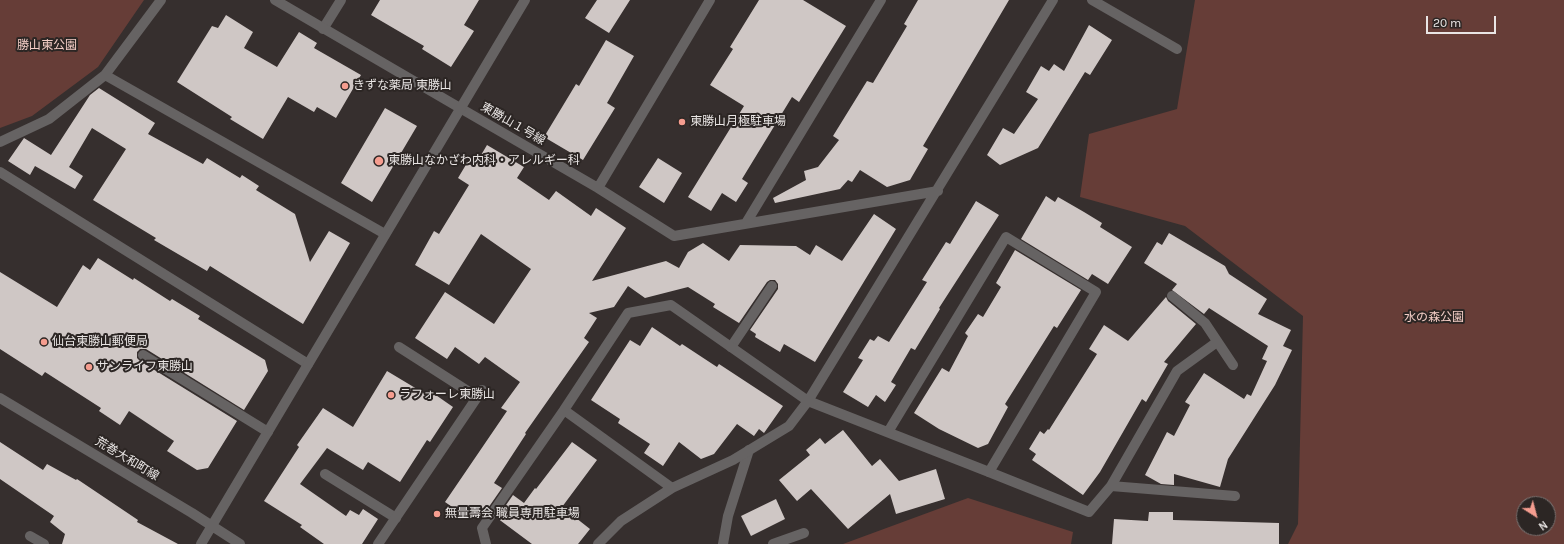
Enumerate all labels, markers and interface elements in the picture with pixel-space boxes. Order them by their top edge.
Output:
scale bar [1428,8,1498,34]
text: 20 m [1433,16,1461,30]
park label: 勝山東公園 [17,39,77,53]
place label: きずな薬局 東勝山 [353,79,452,93]
marker: きずな薬局 東勝山 [340,81,350,91]
street label: 東勝山１号線 [478,100,548,148]
place label: 東勝山月極駐車場 [690,115,786,129]
marker: 東勝山月極駐車場 [677,117,687,127]
place label: 東勝山なかざわ内科・アレルギー科 [388,154,580,168]
marker: 東勝山なかざわ内科・アレルギー科 [373,155,385,167]
park label: 水の森公園 [1404,311,1464,325]
place label: 仙台東勝山郵便局 [52,335,148,349]
marker: 仙台東勝山郵便局 [39,337,49,347]
place label: サンライフ東勝山 [97,360,193,374]
marker: サンライフ東勝山 [84,362,94,372]
place label: ラフォーレ東勝山 [399,388,495,402]
marker: ラフォーレ東勝山 [386,390,396,400]
street label: 荒巻大和町線 [92,434,162,484]
north arrow [1516,496,1556,536]
place label: 無量壽会 職員専用駐車場 [445,507,580,521]
marker: 無量壽会 職員専用駐車場 [432,509,442,519]
text: N [1536,518,1550,533]

